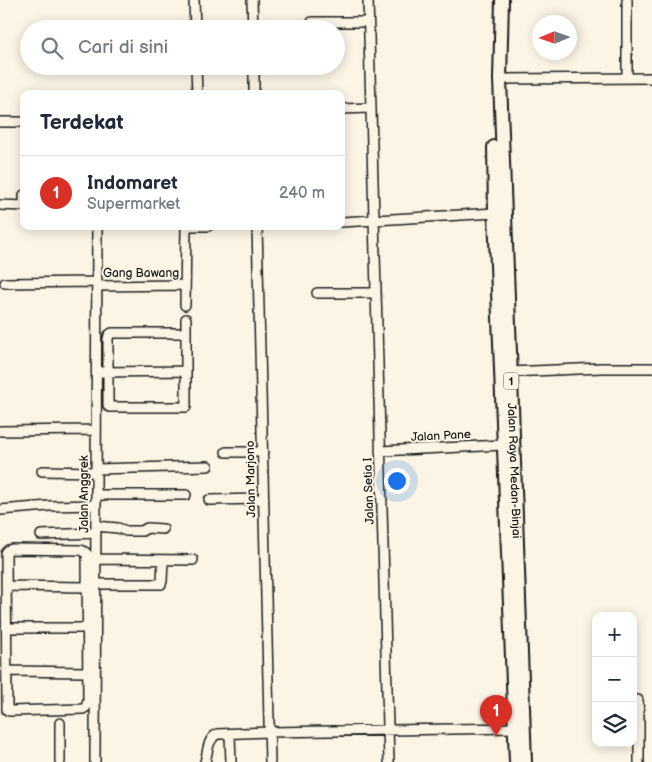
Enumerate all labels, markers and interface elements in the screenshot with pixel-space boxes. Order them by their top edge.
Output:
north arrow [532,15,577,60]
search box [20,20,345,75]
icon: search [38,34,66,62]
text: Cari di sini [78,36,168,59]
text: Terdekat [40,110,124,135]
text: Indomaret [87,172,178,195]
text: 1 [53,184,59,203]
text: 240 m [279,184,325,203]
text: Supermarket [87,195,180,214]
street label: Gang Bawang [103,266,179,281]
road number: 1 [504,372,518,390]
street label: Jalan Raya Medan-Binjai [504,403,524,539]
street label: Jalan Pane [411,427,471,445]
street label: Jalan Marjono [243,440,259,518]
street label: Jalan Anggrek [77,455,92,533]
street label: Jalan Setia I [360,457,378,525]
your location [384,468,410,494]
map controls [592,612,637,747]
button: + [592,612,637,657]
button: − [592,657,637,702]
pin: 1 [480,695,512,736]
button: layers [592,702,637,747]

